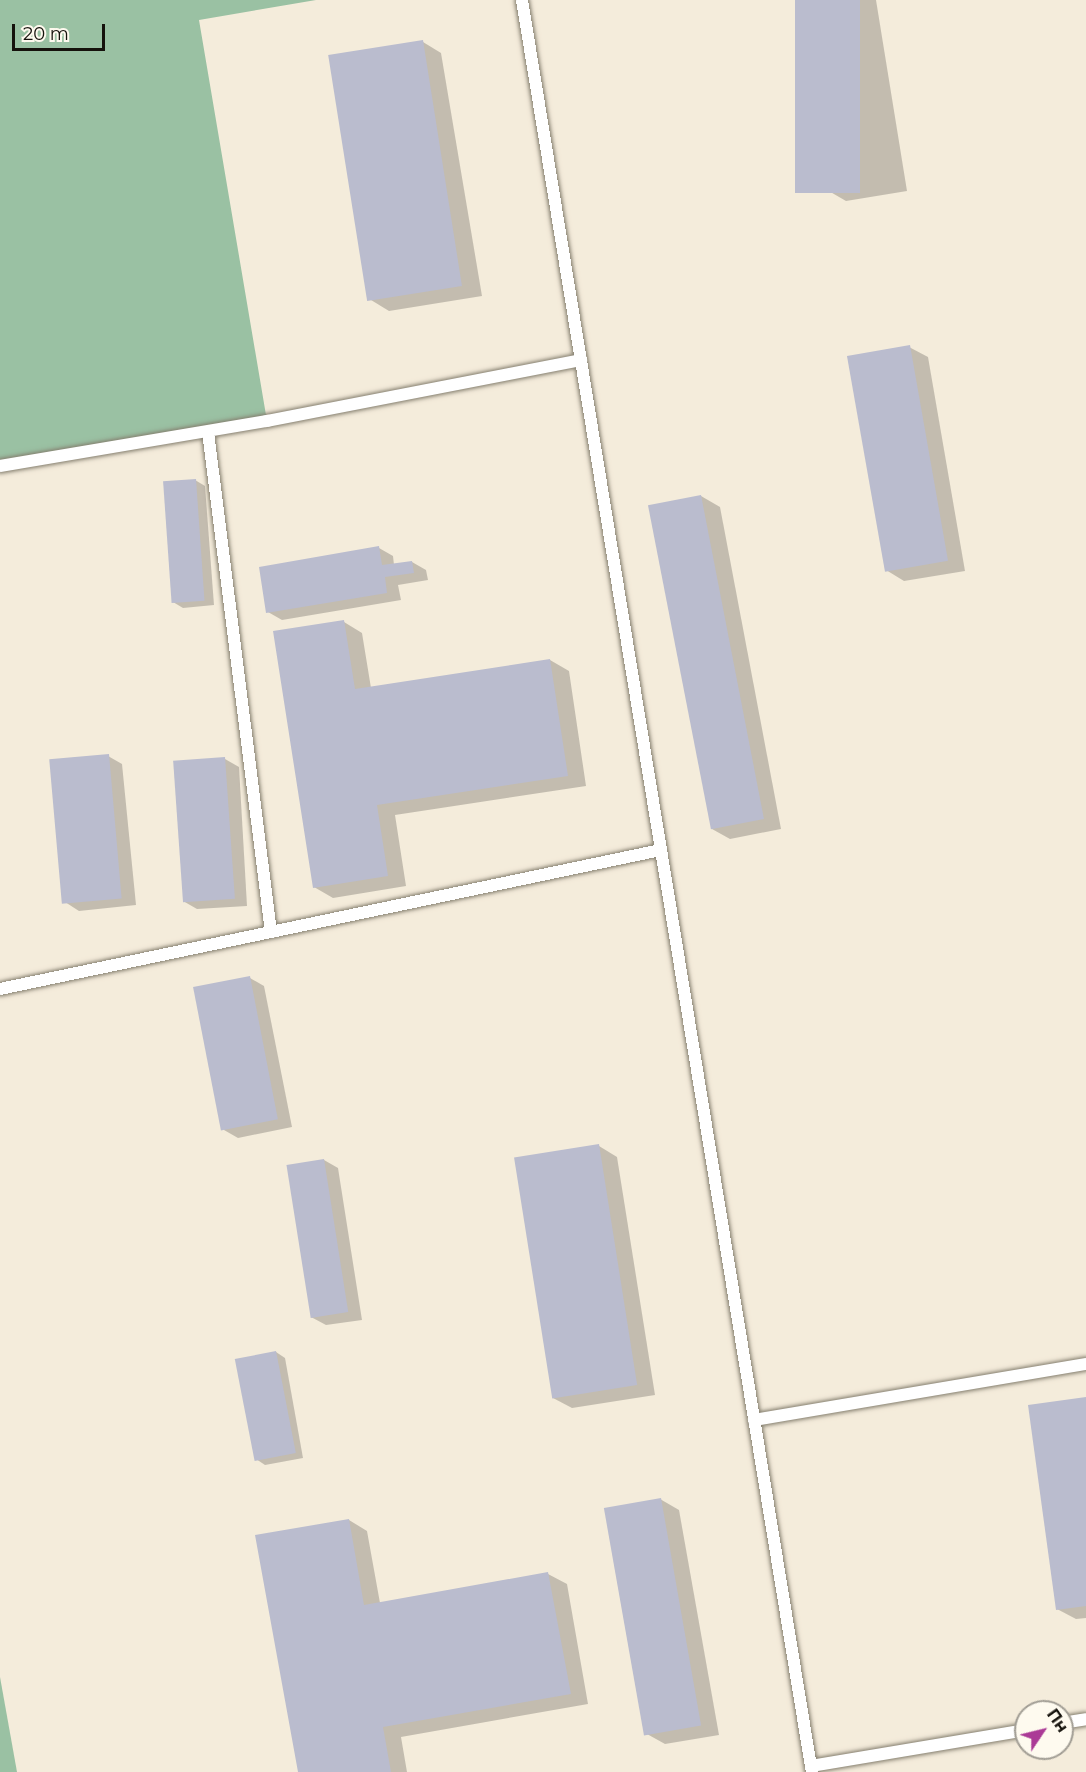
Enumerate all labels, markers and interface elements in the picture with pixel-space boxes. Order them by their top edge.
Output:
scale bar [15,12,108,50]
text: 20 m [23,23,69,45]
north arrow [1014,1700,1074,1760]
text: Пн [1043,1705,1072,1736]

